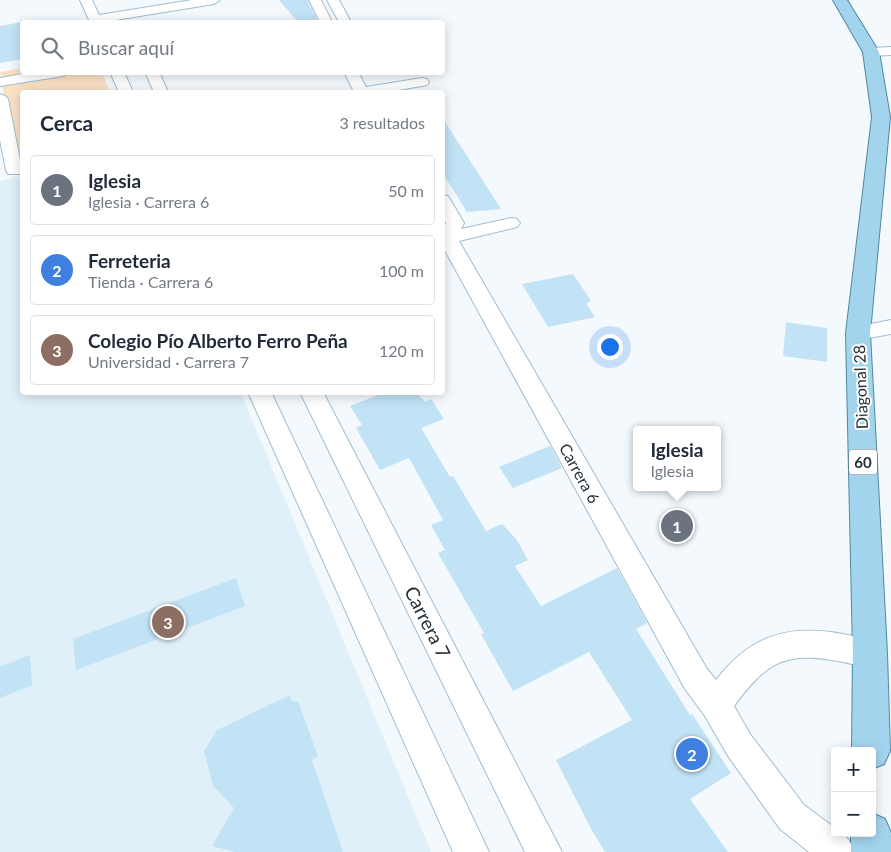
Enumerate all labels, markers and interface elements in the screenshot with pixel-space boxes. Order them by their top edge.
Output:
search box [20,20,445,75]
icon: search [38,34,66,62]
text: Buscar aquí [78,36,174,59]
text: Cerca [40,110,93,135]
text: 3 resultados [339,113,425,132]
text: Iglesia [88,169,141,192]
text: 1 [52,181,62,200]
text: 50 m [388,181,424,200]
text: Iglesia · Carrera 6 [88,192,209,211]
text: Ferreteria [88,249,171,272]
text: 2 [52,261,62,280]
text: 100 m [379,261,424,280]
text: Tienda · Carrera 6 [88,272,213,291]
text: Colegio Pío Alberto Ferro Peña [88,329,348,352]
your location [597,334,623,360]
text: 3 [52,341,62,360]
text: 120 m [379,341,424,360]
street label: Diagonal 28 [849,345,871,429]
text: Universidad · Carrera 7 [88,352,249,371]
popup [633,426,721,491]
text: Iglesia [650,438,704,461]
street label: Carrera 6 [556,440,604,506]
road number: 60 [849,450,877,474]
text: Iglesia [650,461,694,480]
pin: 1 [661,507,693,545]
street label: Carrera 7 [400,582,456,662]
pin: 3 [152,603,184,641]
pin: 2 [676,735,708,773]
map controls [831,747,876,837]
button: + [831,747,876,792]
button: − [831,792,876,837]

